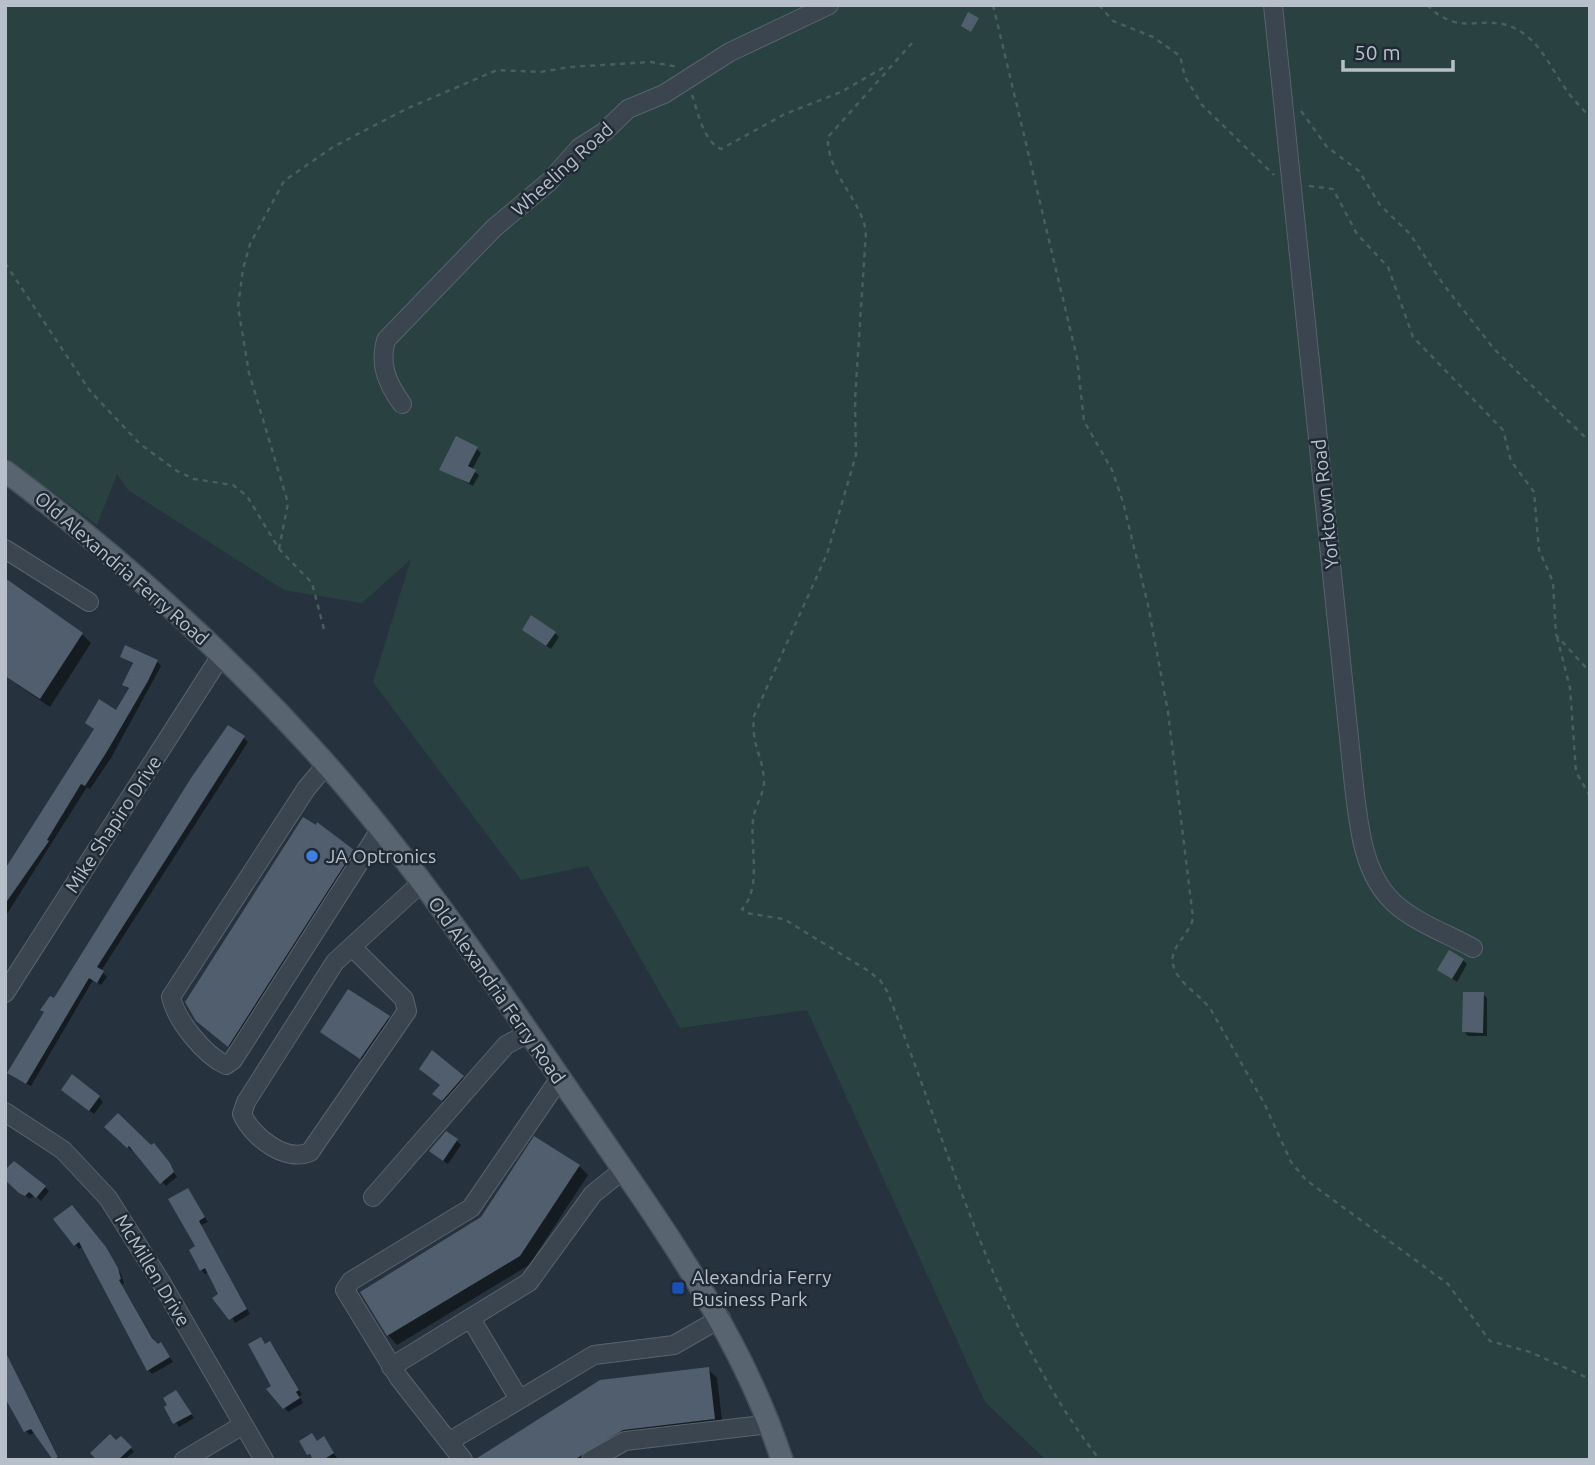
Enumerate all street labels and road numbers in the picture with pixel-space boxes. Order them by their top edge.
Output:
street label: Wheeling Road [507,118,617,220]
street label: Yorktown Road [1307,438,1343,570]
street label: Old Alexandria Ferry Road [31,487,213,649]
street label: Mike Shapiro Drive [60,751,166,897]
street label: Old Alexandria Ferry Road [424,892,570,1088]
street label: McMillen Drive [111,1210,195,1330]

